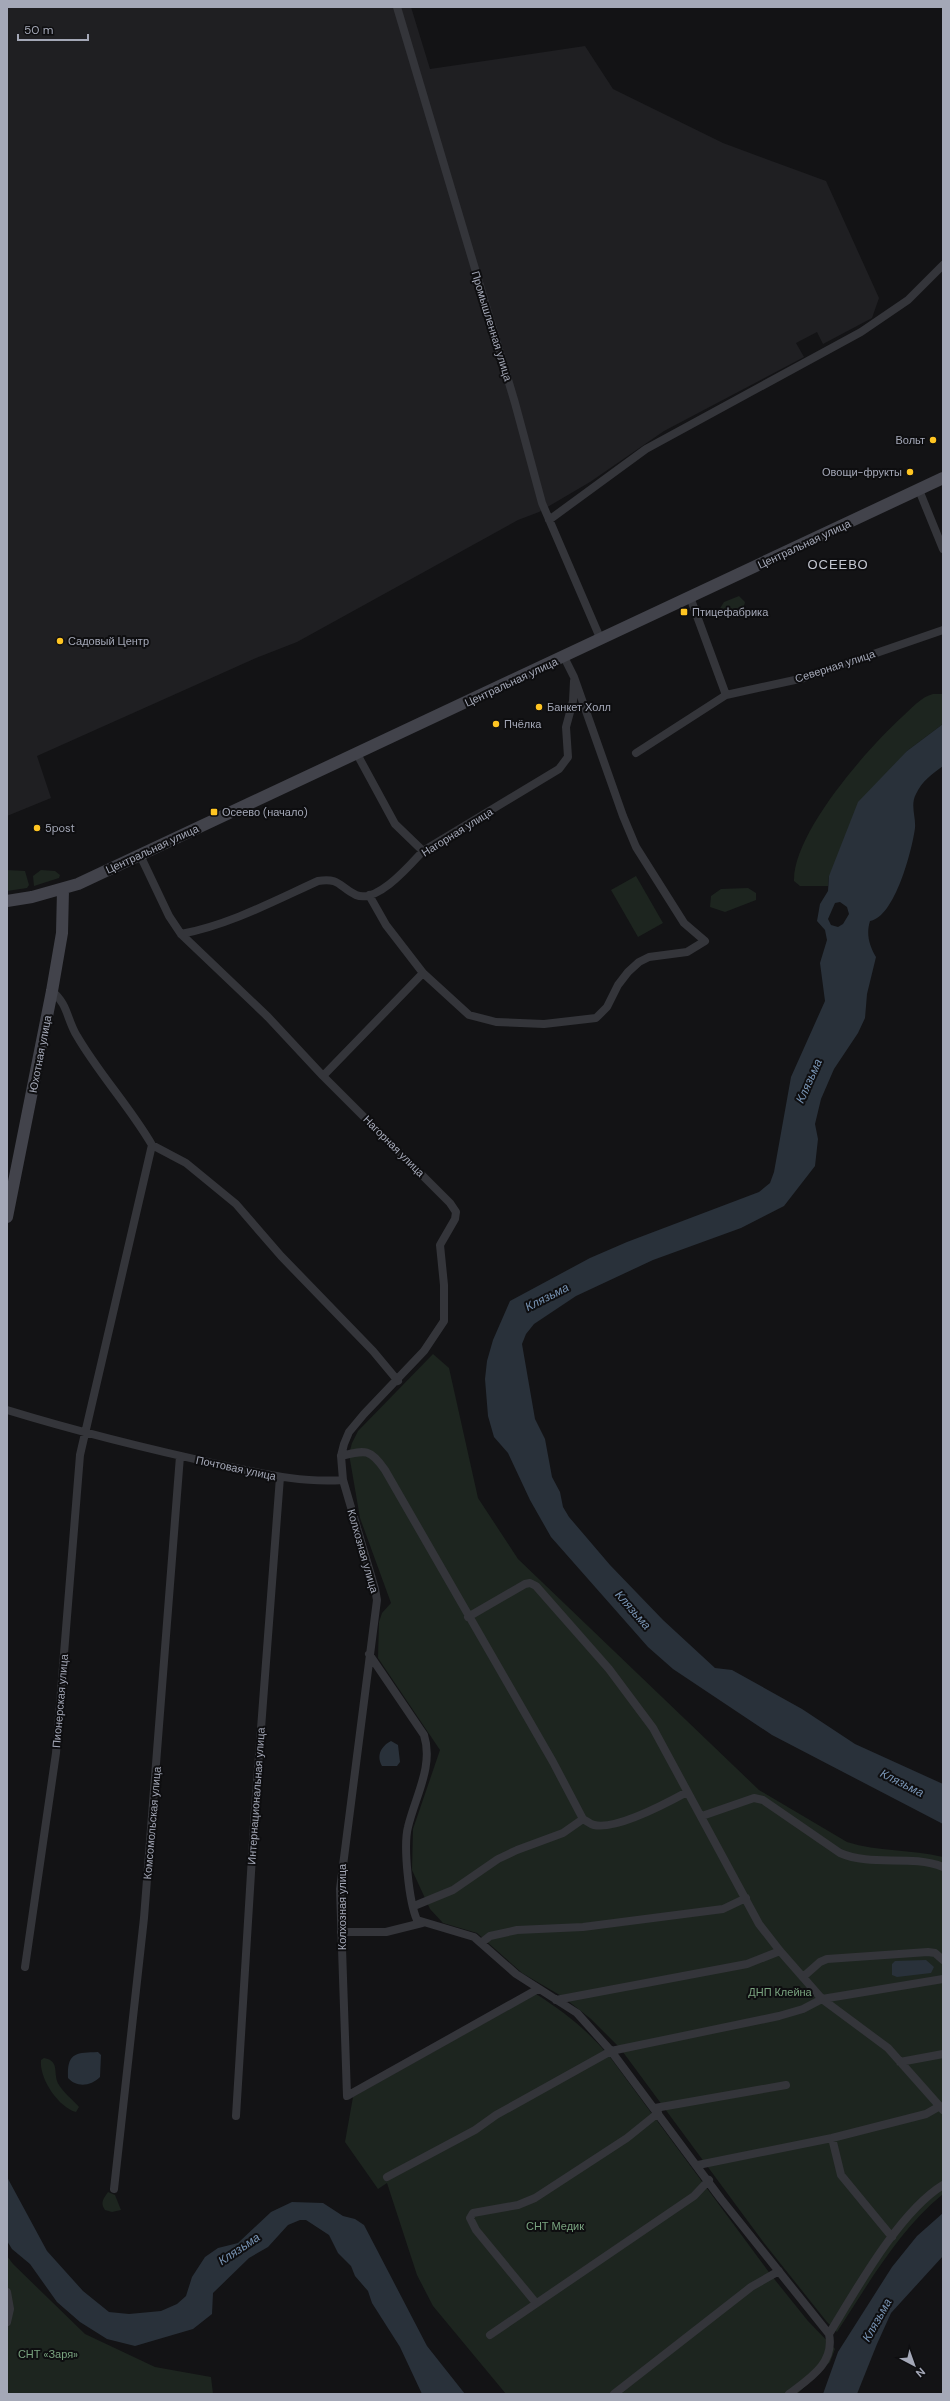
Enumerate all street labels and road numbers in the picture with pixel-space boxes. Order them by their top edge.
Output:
street label: Промышленная улица [469,269,516,384]
street label: Центральная улица [755,516,854,572]
street label: Северная улица [793,646,878,686]
street label: Центральная улица [462,654,561,710]
street label: Нагорная улица [419,804,496,860]
street label: Центральная улица [103,821,202,877]
street label: Юхотная улица [26,1013,55,1094]
street label: Нагорная улица [360,1112,428,1180]
street label: Почтовая улица [195,1453,278,1484]
street label: Колхозная улица [344,1508,382,1595]
street label: Пионерская улица [49,1653,71,1749]
street label: Интернациональная улица [244,1726,268,1865]
street label: Комсомольская улица [140,1765,164,1880]
street label: Колхозная улица [335,1863,349,1950]

